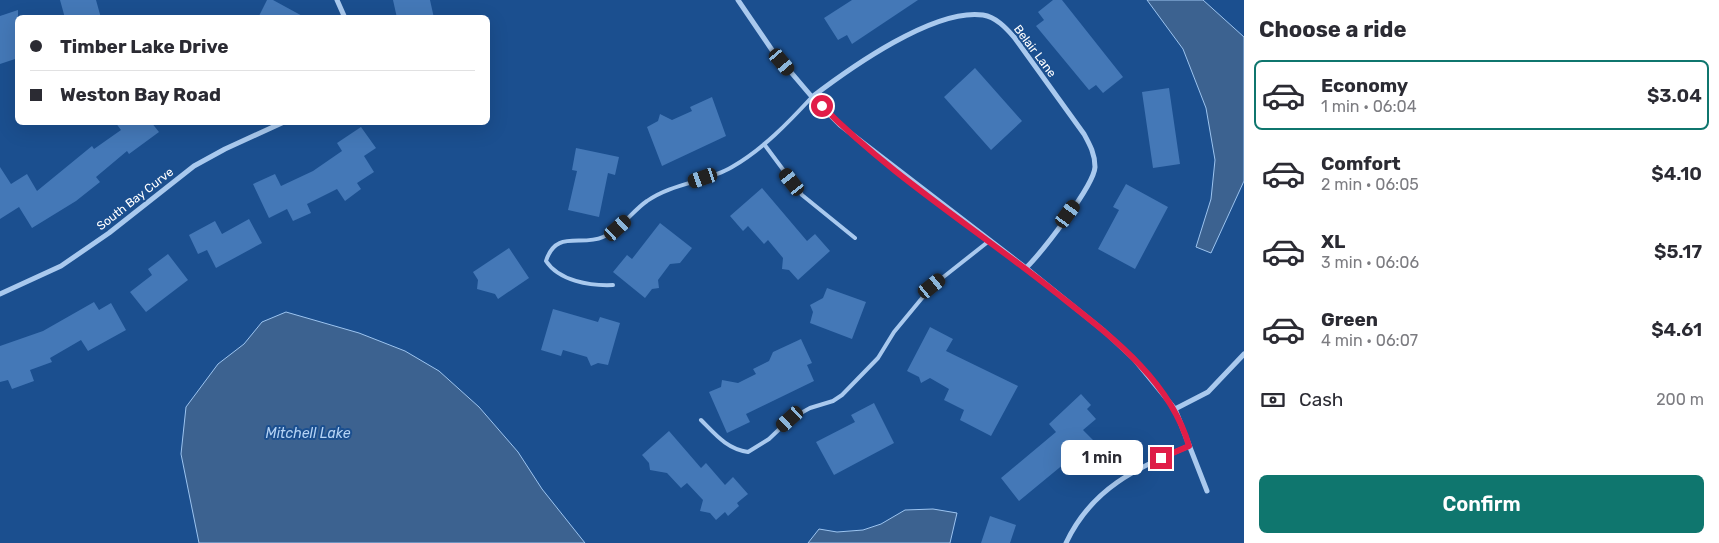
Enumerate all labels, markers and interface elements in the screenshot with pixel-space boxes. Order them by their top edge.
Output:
text: Choose a ride [1259,16,1406,43]
street label: Belair Lane [1011,22,1059,80]
text: Timber Lake Drive [60,35,229,58]
car [766,46,797,78]
icon: car [1261,73,1306,118]
text: Economy [1321,74,1408,97]
text: Weston Bay Road [60,83,221,106]
text: $3.04 [1647,84,1702,107]
route start [811,95,833,117]
text: 1 min · 06:04 [1321,97,1417,116]
icon: car [1261,151,1306,196]
text: Comfort [1321,152,1401,175]
text: $4.10 [1651,162,1702,185]
street label: South Bay Curve [94,165,176,233]
car [686,166,719,190]
car [776,166,807,198]
text: 2 min · 06:05 [1321,175,1419,194]
car [1053,197,1082,231]
car [601,212,634,244]
icon: car [1261,229,1306,274]
text: XL [1321,230,1345,253]
text: $5.17 [1654,240,1702,263]
text: 3 min · 06:06 [1321,253,1419,272]
car [915,271,948,301]
icon: car [1261,307,1306,352]
text: Green [1321,308,1378,331]
text: $4.61 [1651,318,1702,341]
text: 4 min · 06:07 [1321,331,1418,350]
icon: cash [1259,386,1287,414]
text: Cash [1299,388,1343,411]
text: 200 m [1656,390,1704,409]
car [773,403,806,435]
water label: Mitchell Lake [266,425,351,442]
callout: 1 min [1061,440,1144,476]
route end [1150,447,1172,469]
text: 1 min [1082,448,1122,467]
button: Confirm [1259,475,1704,533]

